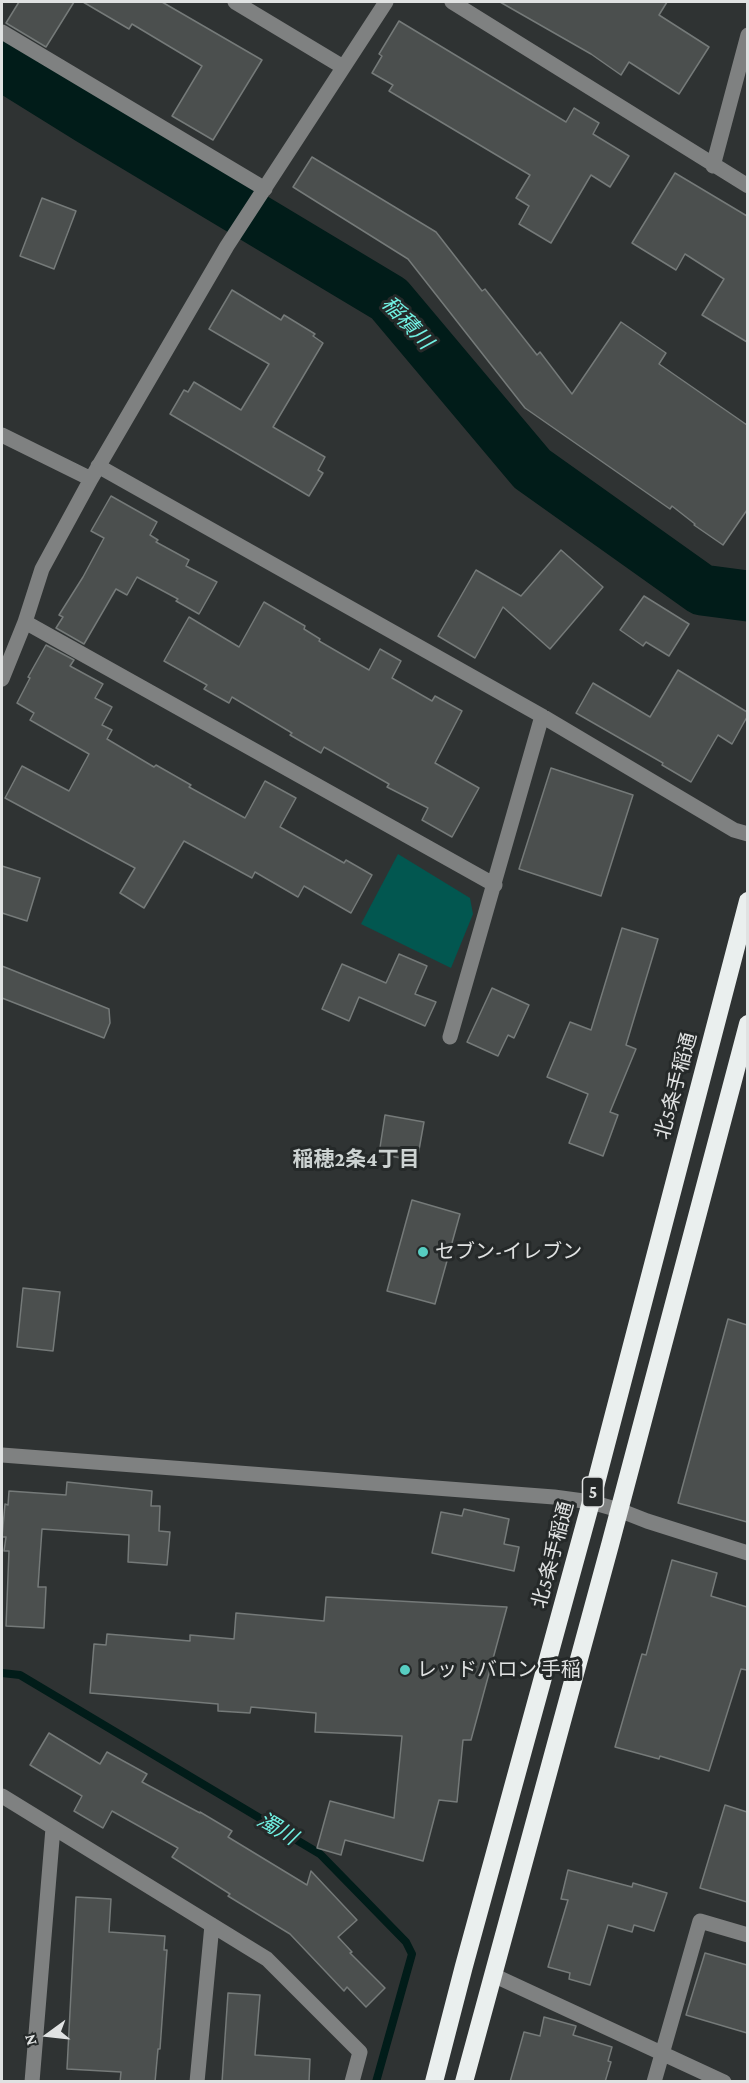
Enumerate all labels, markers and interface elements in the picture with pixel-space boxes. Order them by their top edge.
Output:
water label: 稲積川 [376,291,438,355]
street label: 北5条手稲通 [650,1030,702,1142]
district label: 稲穂2条4丁目 [292,1147,420,1173]
place label: セブン-イレブン [435,1240,582,1264]
marker: セブン-イレブン [416,1245,430,1259]
road number: 5 [582,1477,604,1507]
street label: 北5条手稲通 [527,1499,579,1611]
place label: レッドバロン 手稲 [417,1658,581,1682]
marker: レッドバロン 手稲 [398,1663,412,1677]
water label: 濁川 [253,1807,301,1851]
north arrow [18,2005,78,2065]
text: N [21,2032,40,2047]

